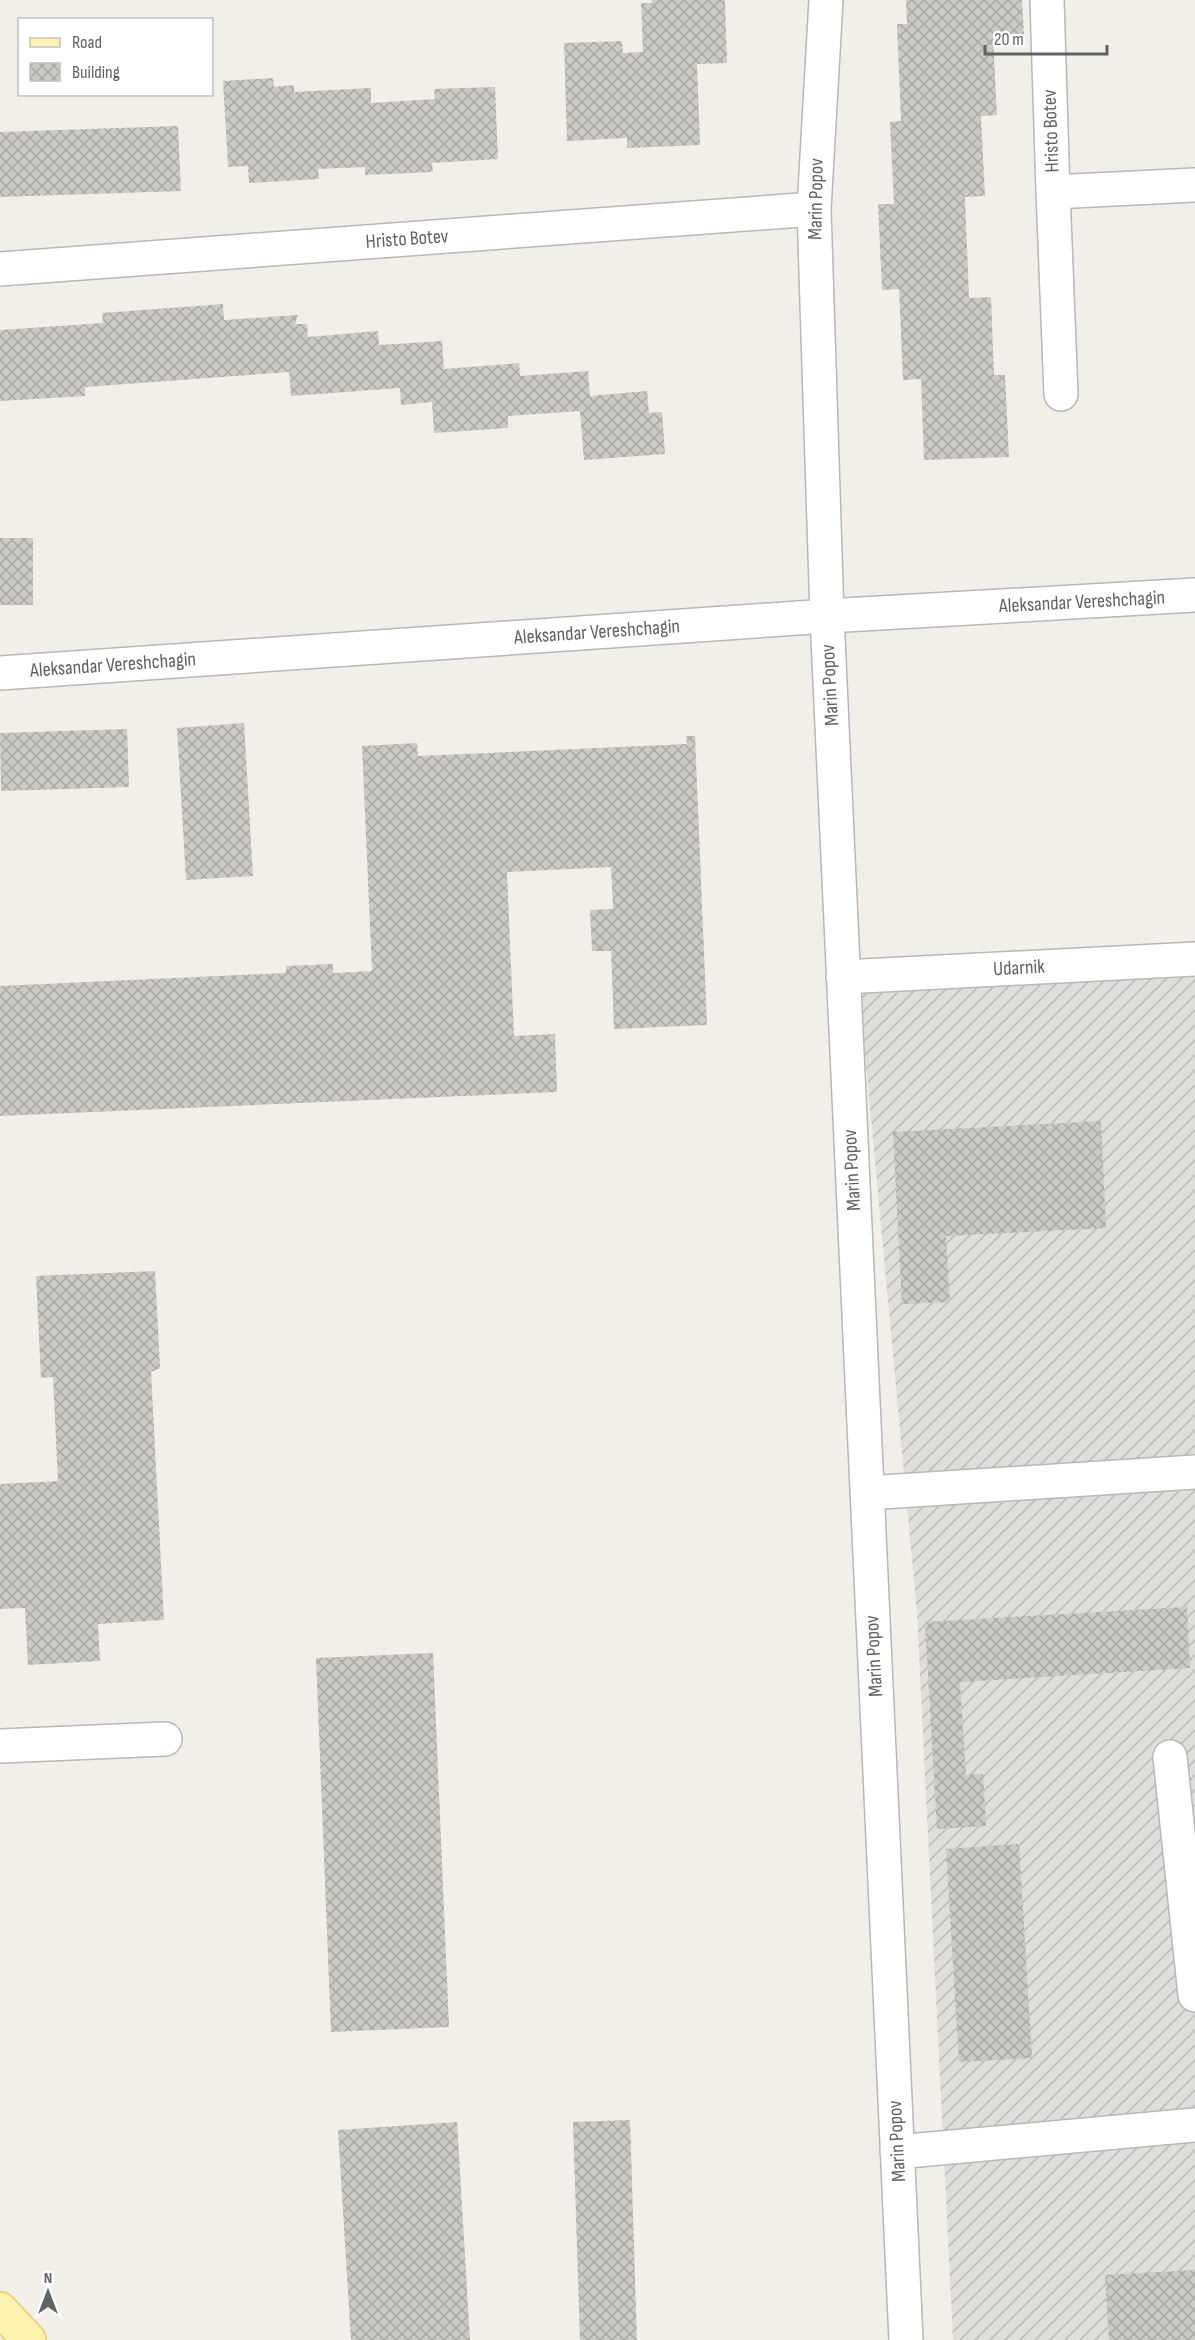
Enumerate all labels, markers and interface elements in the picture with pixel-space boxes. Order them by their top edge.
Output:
legend [18,18,213,96]
scale bar [985,18,1106,56]
text: 20 m [994,29,1024,50]
text: Road [72,32,102,53]
text: Building [72,62,120,83]
street label: Hristo Botev [1038,89,1064,173]
street label: Marin Popov [803,158,829,240]
street label: Hristo Botev [365,224,449,254]
street label: Aleksandar Vereshchagin [997,586,1166,618]
street label: Aleksandar Vereshchagin [512,614,681,650]
street label: Marin Popov [816,643,844,726]
street label: Aleksandar Vereshchagin [28,647,197,683]
street label: Udarnik [993,955,1046,981]
street label: Marin Popov [838,1128,866,1211]
street label: Marin Popov [860,1614,888,1697]
street label: Marin Popov [883,2099,911,2182]
north arrow [18,2262,78,2322]
text: N [44,2269,52,2288]

